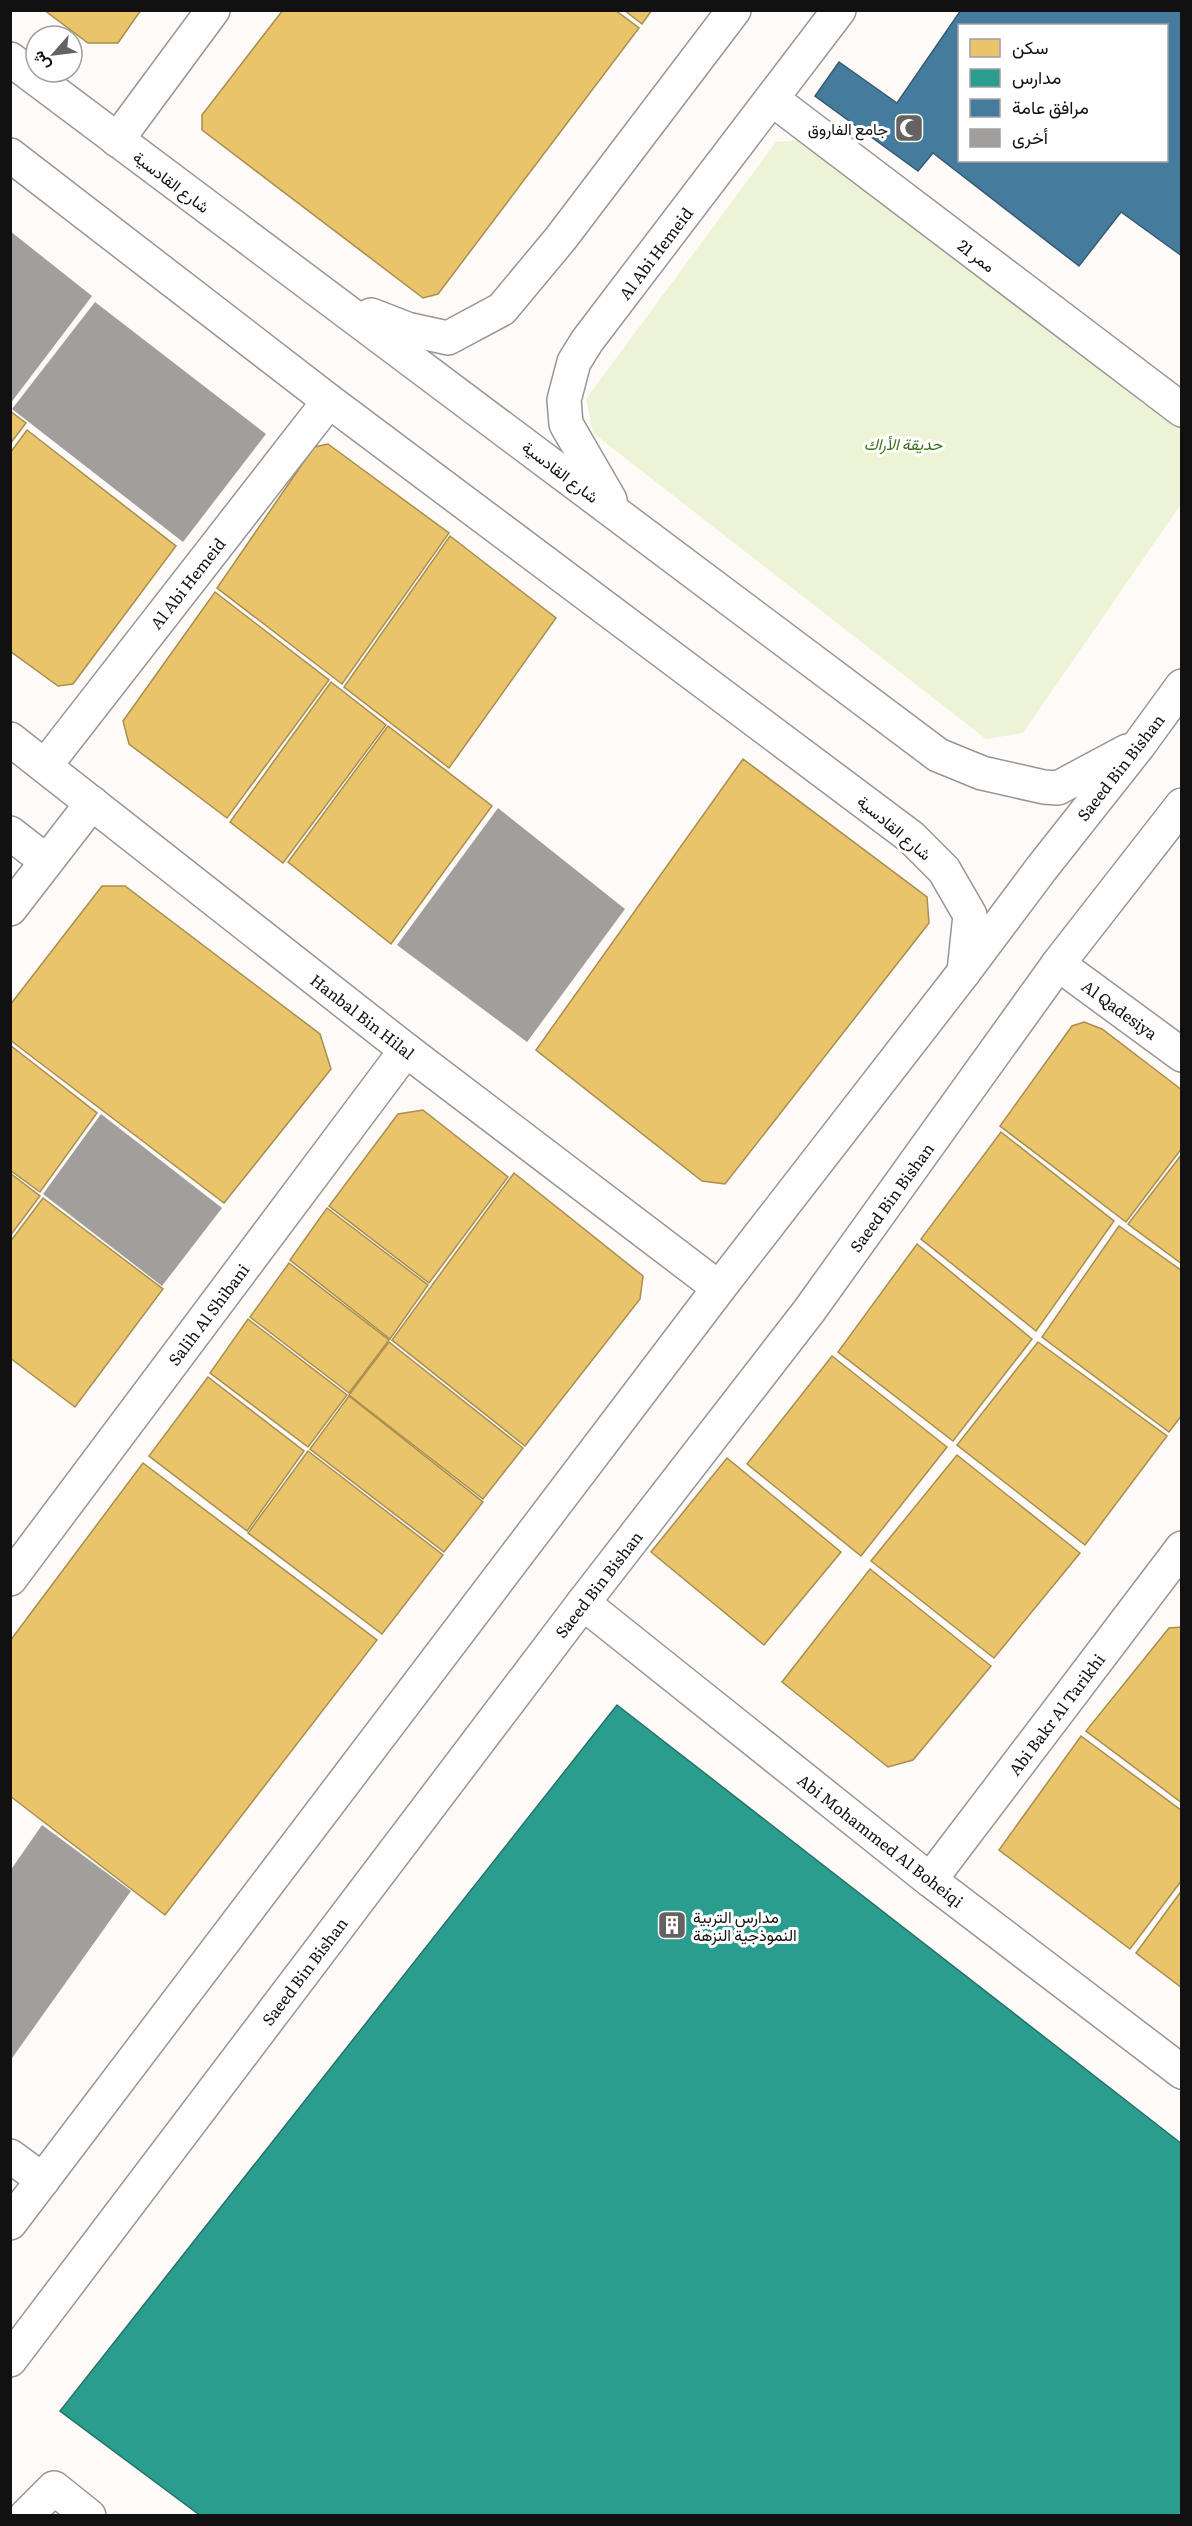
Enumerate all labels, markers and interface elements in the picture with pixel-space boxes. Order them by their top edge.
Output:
north arrow [24,24,84,84]
legend [958,24,1168,162]
text: سكن [1012,33,1048,60]
text: ش [25,47,55,76]
text: مدارس [1012,63,1061,90]
text: مرافق عامة [1012,93,1089,120]
mosque icon: جامع الفاروق [893,112,925,144]
place label: جامع الفاروق [808,116,888,141]
text: أخرى [1012,123,1048,150]
street label: شارع القادسية [128,144,215,219]
street label: Al Abi Hemeid [612,202,698,304]
street label: ممر 21 [953,233,1001,277]
park label: حديقة الأراك [864,431,944,455]
street label: شارع القادسية [517,434,604,509]
street label: Al Abi Hemeid [144,532,231,634]
street label: Saeed Bin Bishan [1071,708,1170,826]
street label: شارع القادسية [852,789,937,866]
street label: Hanbal Bin Hilal [306,968,420,1064]
street label: Al Qadesiya [1077,973,1163,1045]
street label: Saeed Bin Bishan [843,1137,939,1257]
street label: Salih Al Shibani [162,1258,254,1370]
street label: Saeed Bin Bishan [549,1525,648,1643]
street label: Abi Bakr Al Tarikhi [1002,1648,1110,1780]
street label: Abi Mohammed Al Boheiqi [793,1768,969,1912]
place label: مدارس التربية النموذجية النزهة [693,1904,797,1946]
building icon: مدارس التربية النموذجية النزهة [656,1909,688,1941]
street label: Saeed Bin Bishan [255,1912,353,2030]

